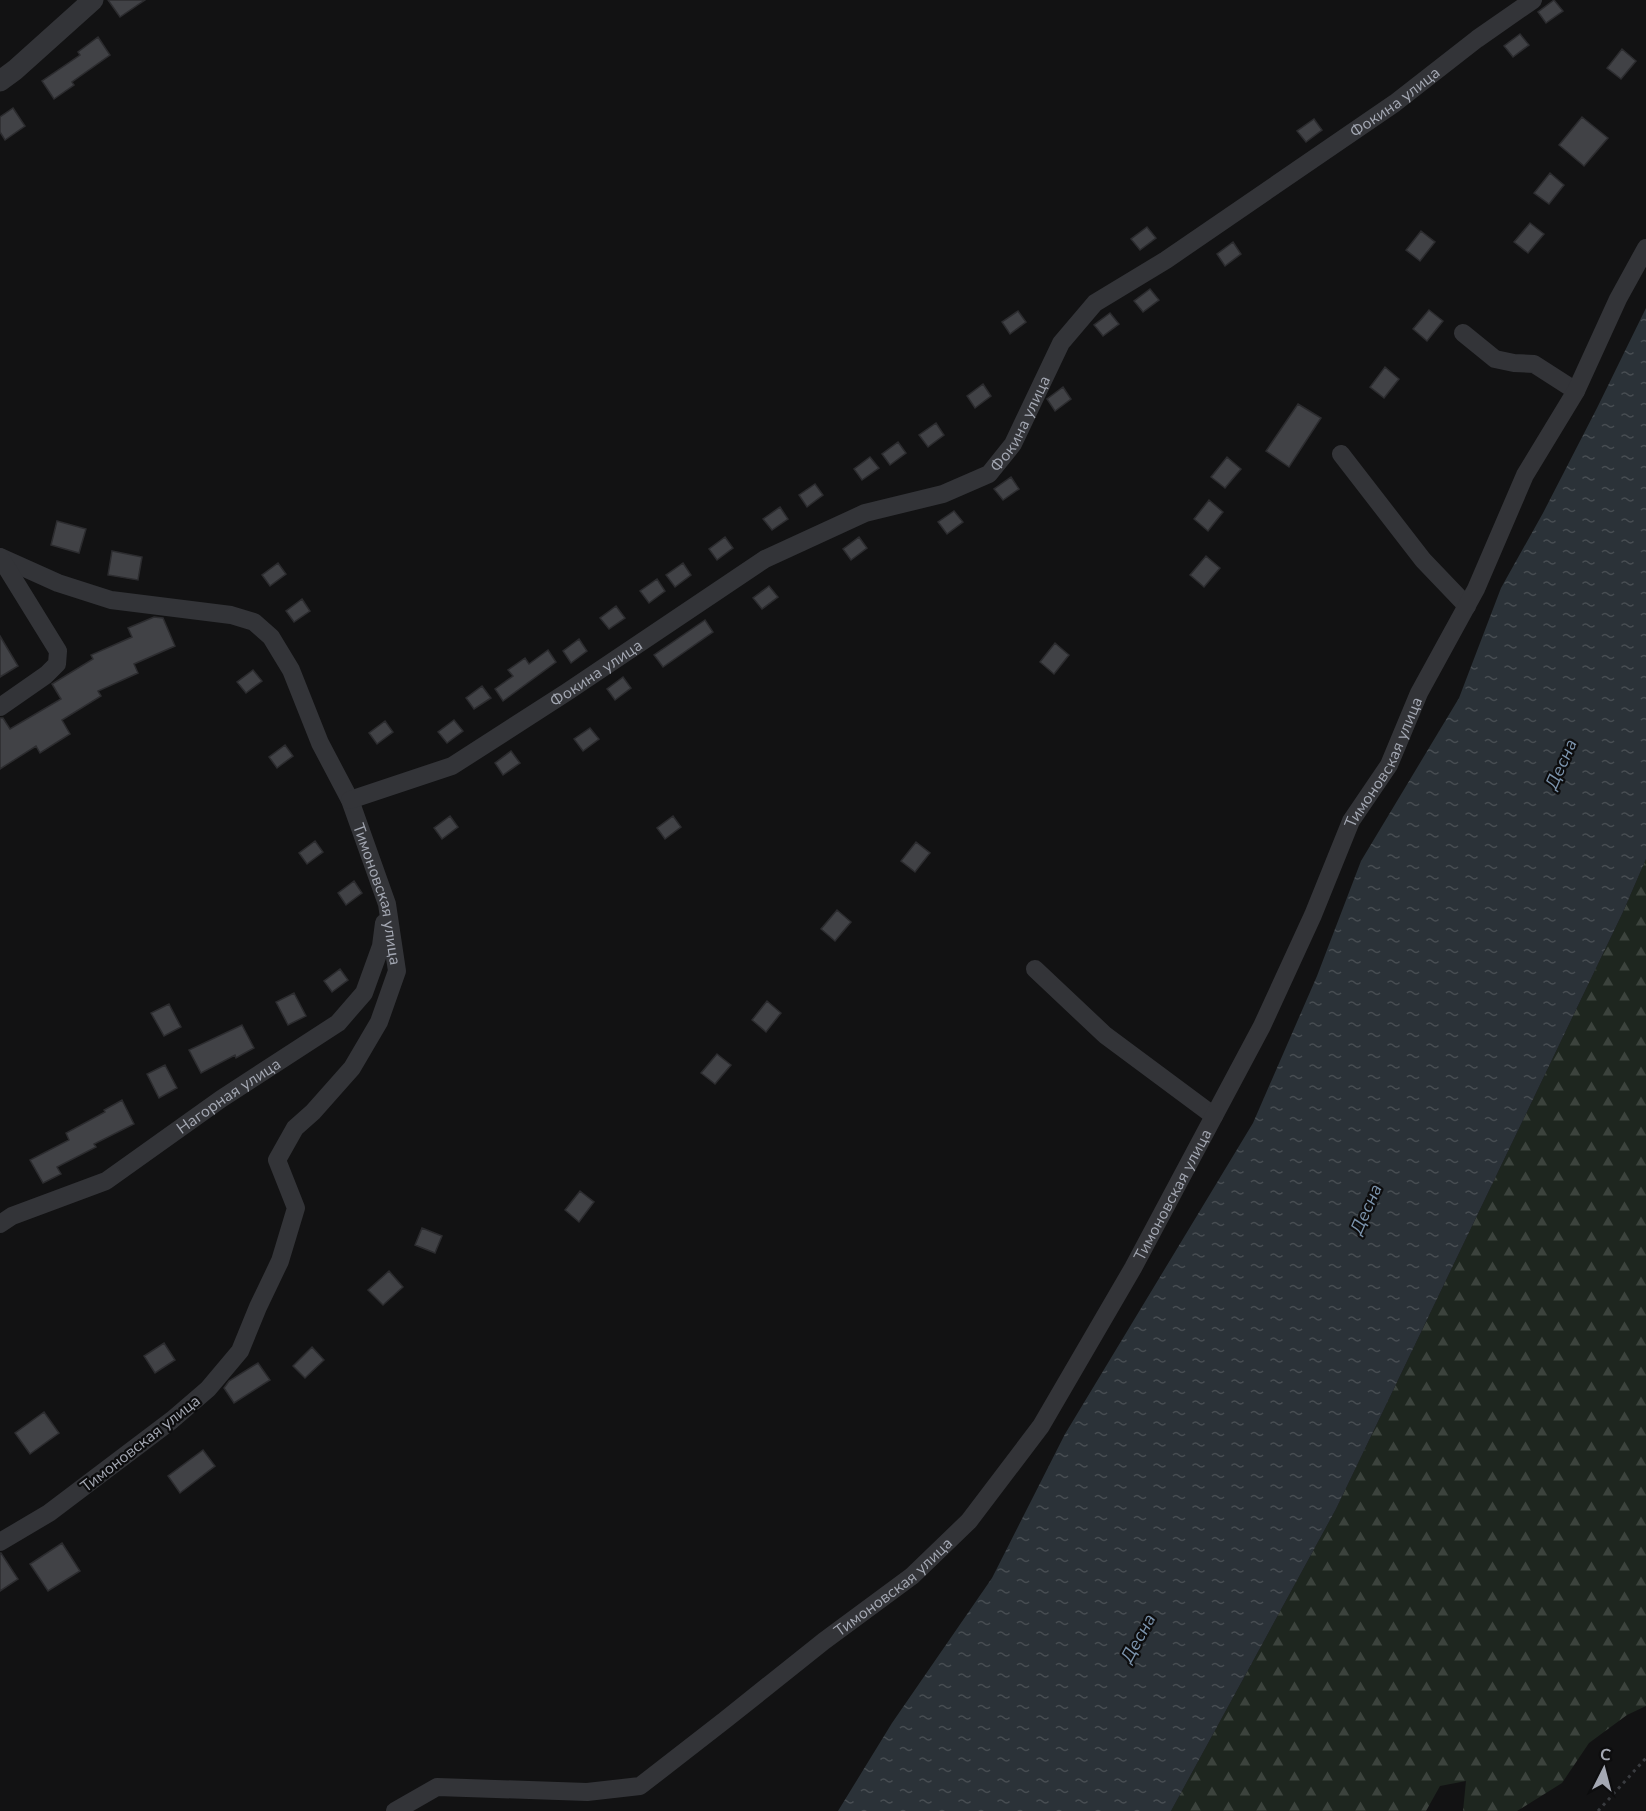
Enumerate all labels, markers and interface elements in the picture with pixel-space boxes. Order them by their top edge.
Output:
street label: Фокина улица [1345,62,1445,143]
street label: Фокина улица [985,372,1056,477]
street label: Фокина улица [546,634,647,712]
street label: Тимоновская улица [1340,694,1428,831]
water label: Десна [1539,735,1583,794]
street label: Тимоновская улица [347,820,406,967]
street label: Нагорная улица [172,1053,285,1139]
street label: Тимоновская улица [1129,1125,1217,1265]
water label: Десна [1344,1180,1388,1239]
street label: Тимоновская улица [76,1390,205,1498]
street label: Тимоновская улица [830,1533,958,1642]
water label: Десна [1114,1609,1161,1668]
north arrow [1574,1739,1634,1799]
text: С [1599,1744,1612,1767]

